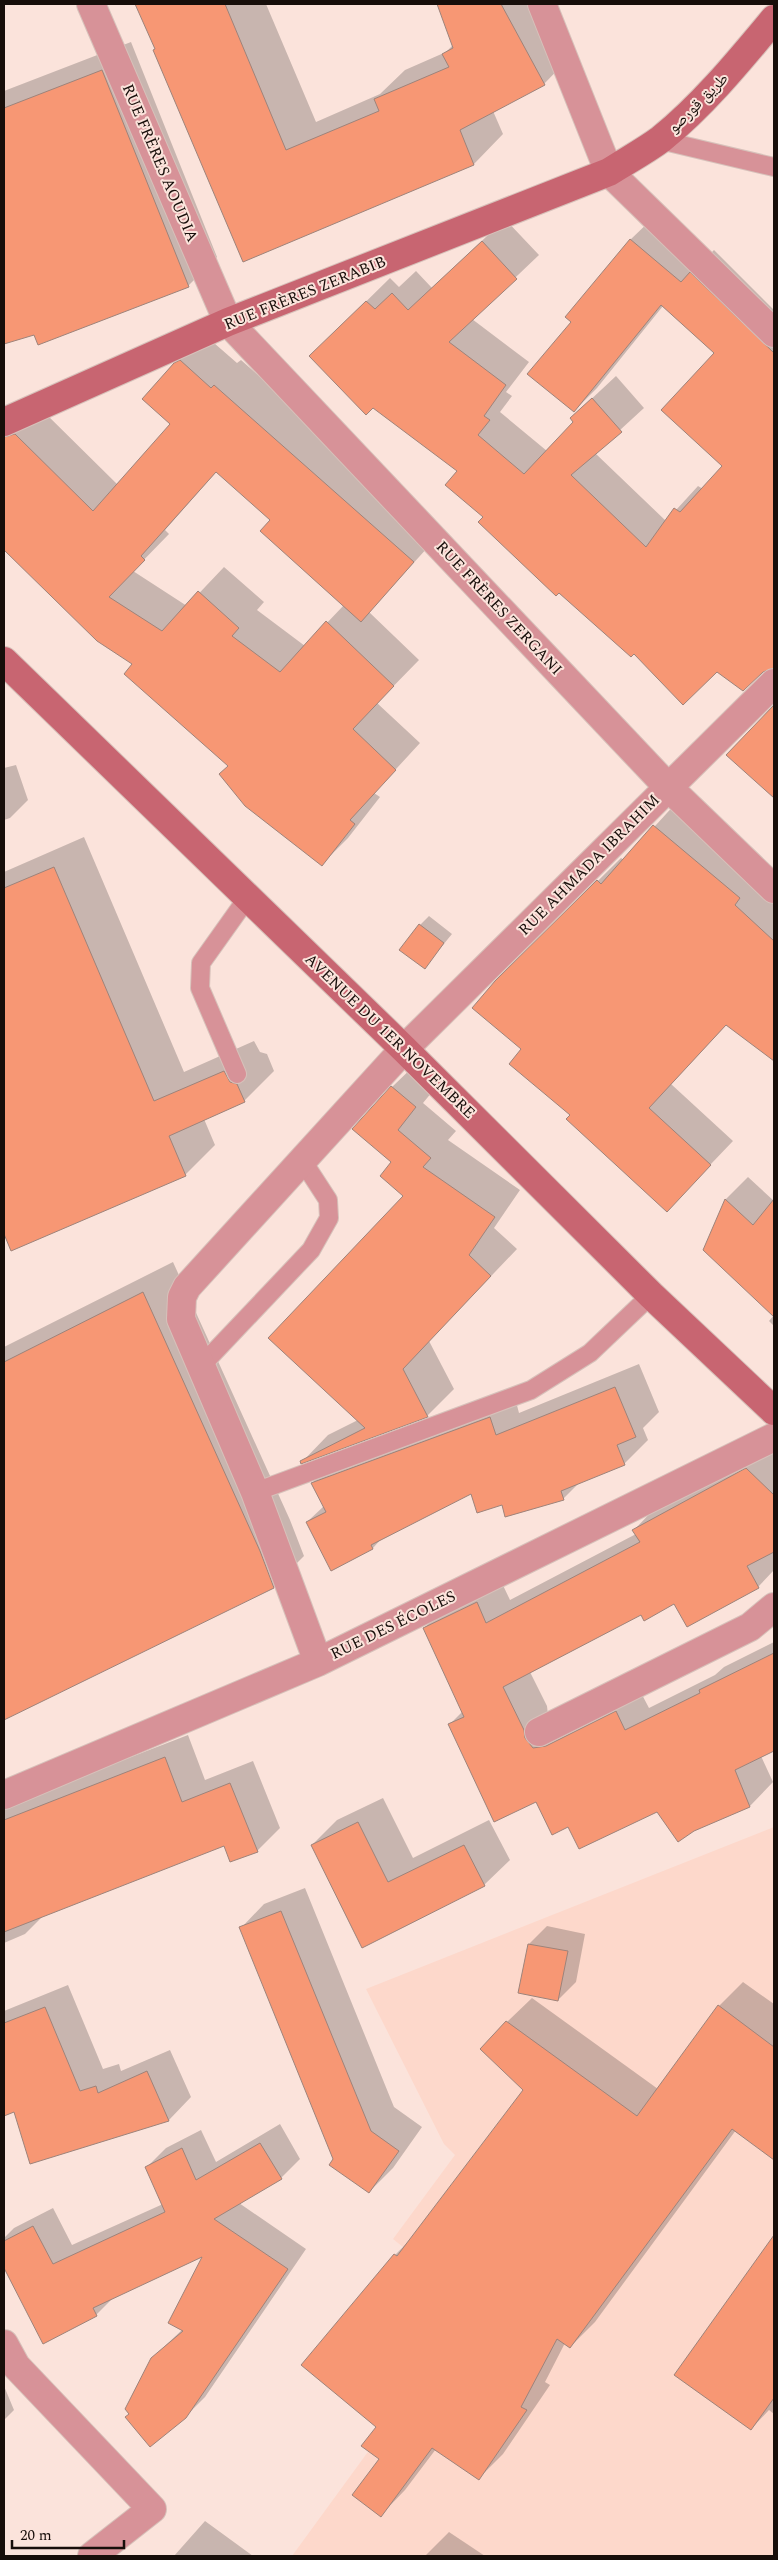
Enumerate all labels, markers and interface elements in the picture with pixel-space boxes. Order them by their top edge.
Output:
street label: طريق قورصو [662,67,734,139]
street label: RUE FRÈRES AOUDIA [116,80,204,246]
street label: RUE FRÈRES ZERABIB [220,250,390,336]
street label: RUE FRÈRES ZERGANI [430,535,568,681]
street label: RUE AHMADA IBRAHIM [513,789,665,941]
street label: AVENUE DU 1ER NOVEMBRE [299,948,481,1124]
street label: RUE DES ÉCOLES [326,1584,460,1666]
scale bar [12,2518,125,2550]
text: 20 m [20,2524,52,2547]

